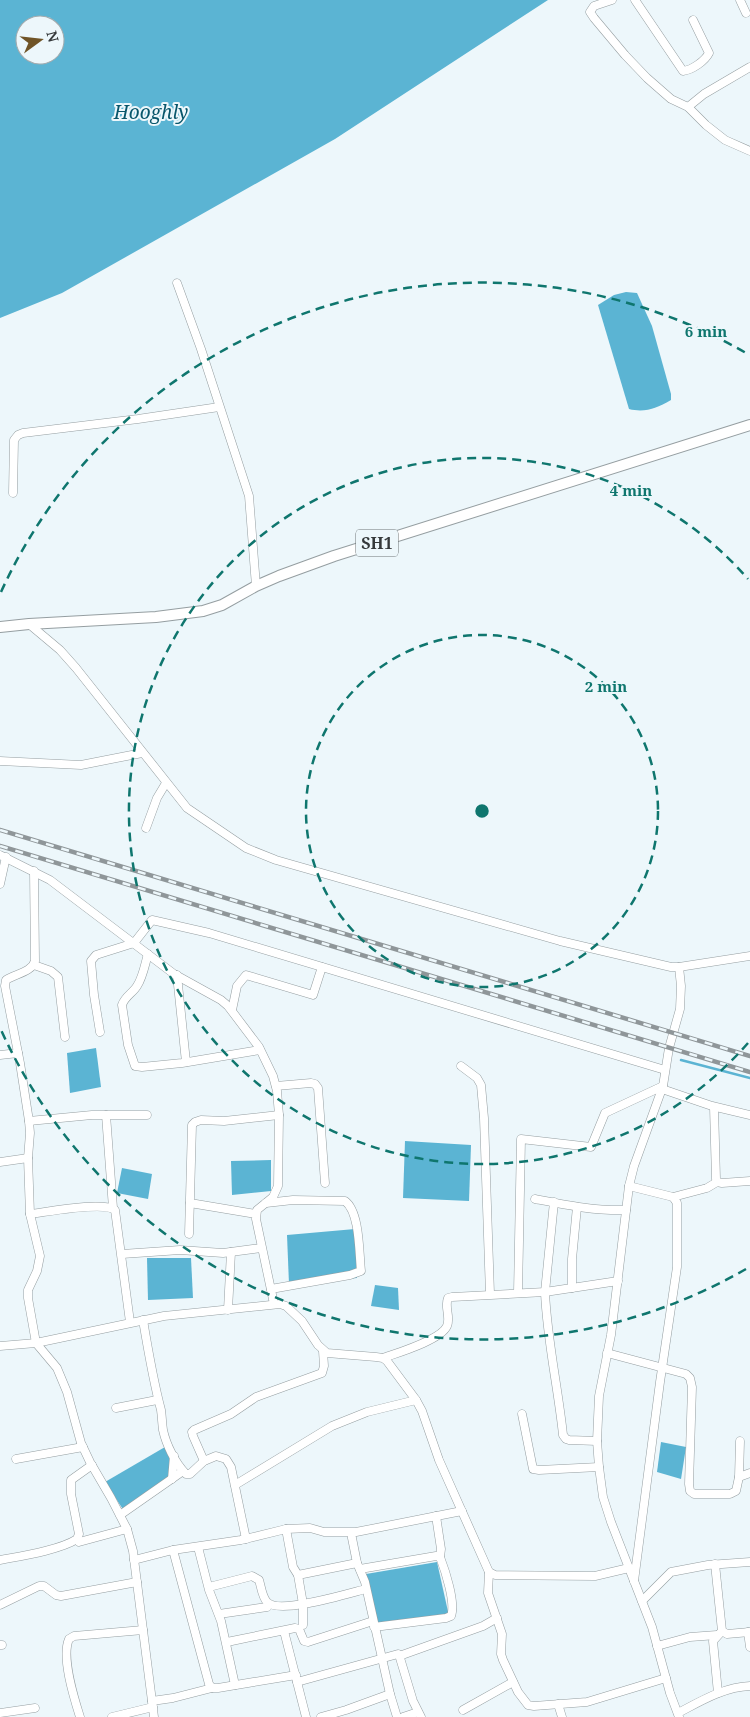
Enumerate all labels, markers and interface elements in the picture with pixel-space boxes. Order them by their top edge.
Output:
north arrow [15,15,65,65]
text: N [42,29,64,44]
water label: Hooghly [113,99,188,125]
text: 6 min [685,321,727,341]
text: 4 min [610,480,652,500]
road number: SH1 [356,530,398,556]
text: 2 min [585,676,627,696]
centre of rings [473,802,491,820]

